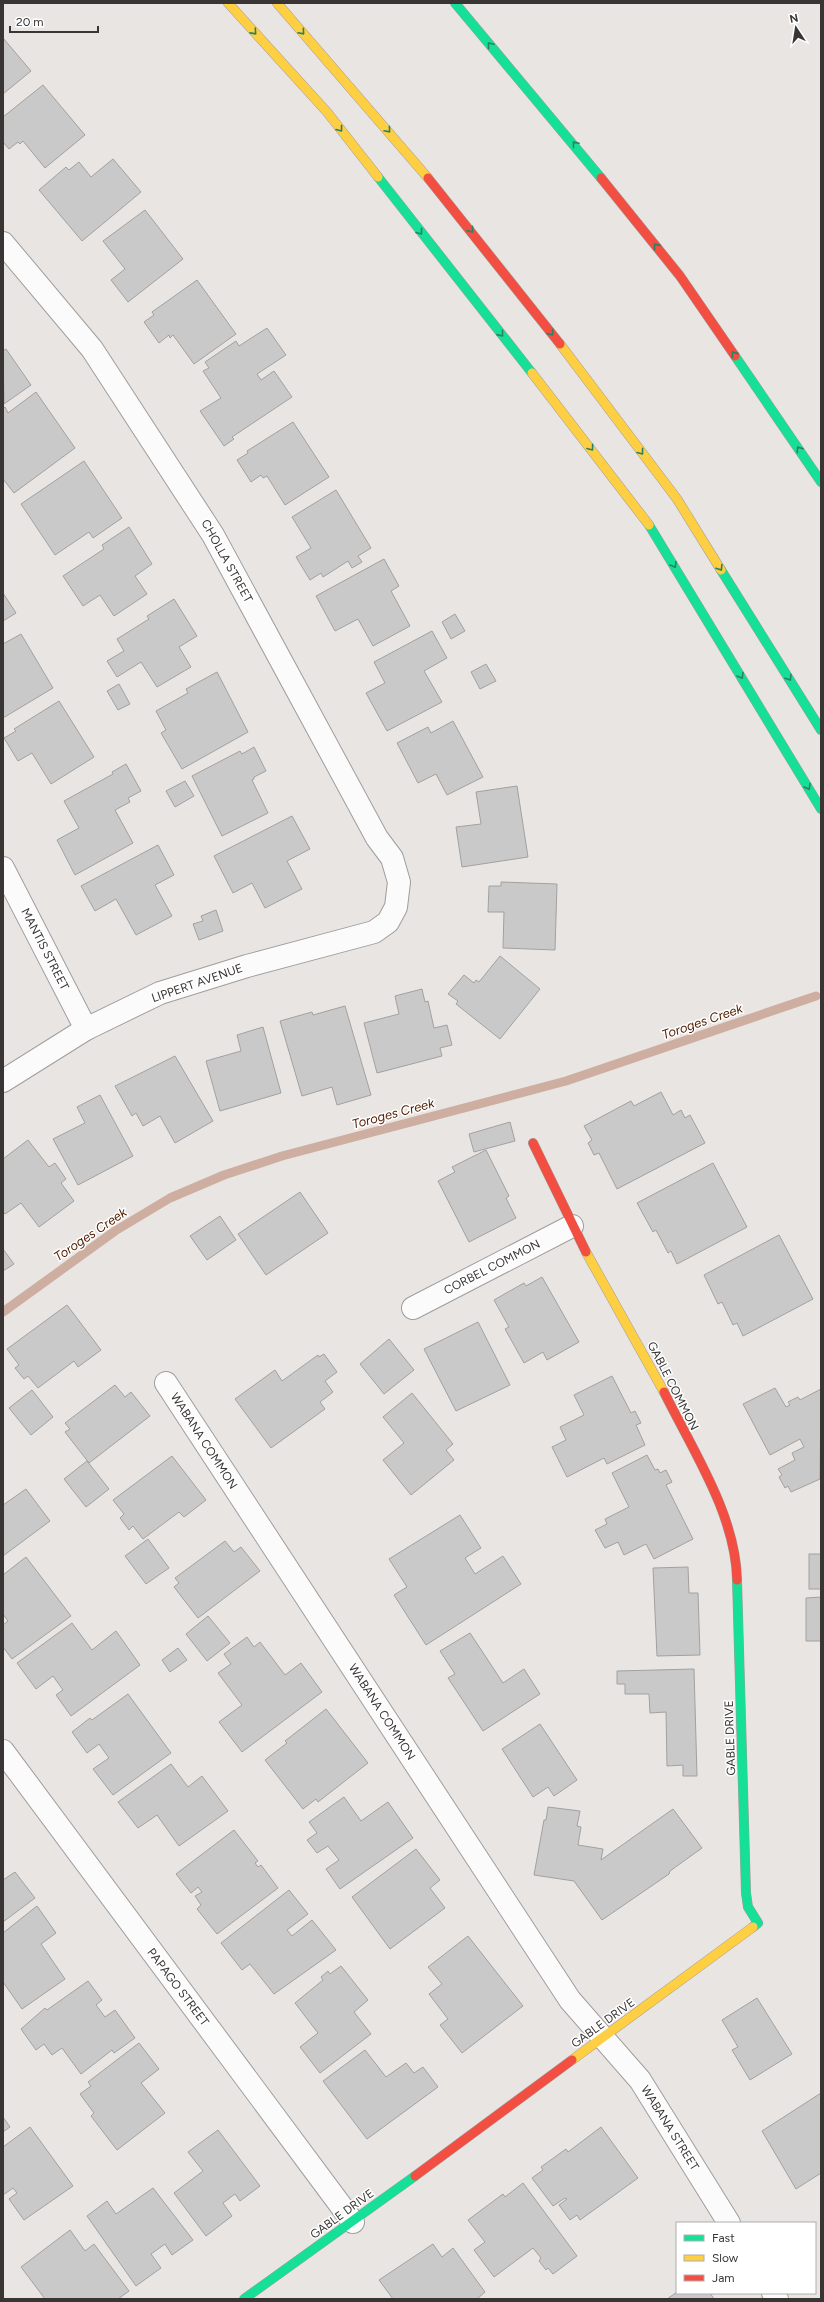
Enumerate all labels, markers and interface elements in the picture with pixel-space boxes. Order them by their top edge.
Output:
scale bar [10,8,98,34]
north arrow [776,8,816,48]
text: N [789,11,800,26]
text: 20 m [16,15,44,29]
one-way arrow [249,27,257,35]
one-way arrow [298,28,305,35]
one-way arrow [488,42,495,50]
one-way arrow [336,125,343,132]
one-way arrow [383,125,391,133]
one-way arrow [572,142,579,149]
one-way arrow [466,226,473,233]
one-way arrow [416,227,423,234]
one-way arrow [653,243,660,250]
one-way arrow [546,328,553,335]
one-way arrow [496,329,503,336]
one-way arrow [732,352,739,359]
one-way arrow [586,444,593,451]
one-way arrow [796,446,804,453]
one-way arrow [637,448,644,455]
street label: CHOLLA STREET [198,517,256,605]
one-way arrow [670,561,677,568]
one-way arrow [715,564,722,571]
one-way arrow [736,672,744,679]
one-way arrow [784,674,791,681]
one-way arrow [803,783,811,790]
street label: MANTIS STREET [18,906,72,993]
street label: LIPPERT AVENUE [150,961,244,1005]
water label: Toroges Creek [660,1000,745,1042]
water label: Toroges Creek [350,1095,436,1132]
water label: Toroges Creek [51,1204,130,1264]
street label: CORBEL COMMON [442,1237,542,1297]
street label: GABLE COMMON [645,1339,701,1433]
street label: WABANA COMMON [168,1390,240,1492]
street label: WABANA COMMON [346,1661,418,1763]
street label: GABLE DRIVE [722,1700,738,1776]
street label: PAPAGO STREET [144,1945,212,2029]
street label: GABLE DRIVE [568,1995,638,2051]
street label: WABANA STREET [638,2083,702,2173]
street label: GABLE DRIVE [307,2186,377,2242]
legend [676,2222,816,2294]
text: Fast [712,2231,735,2245]
text: Slow [712,2251,739,2265]
text: Jam [712,2271,735,2285]

